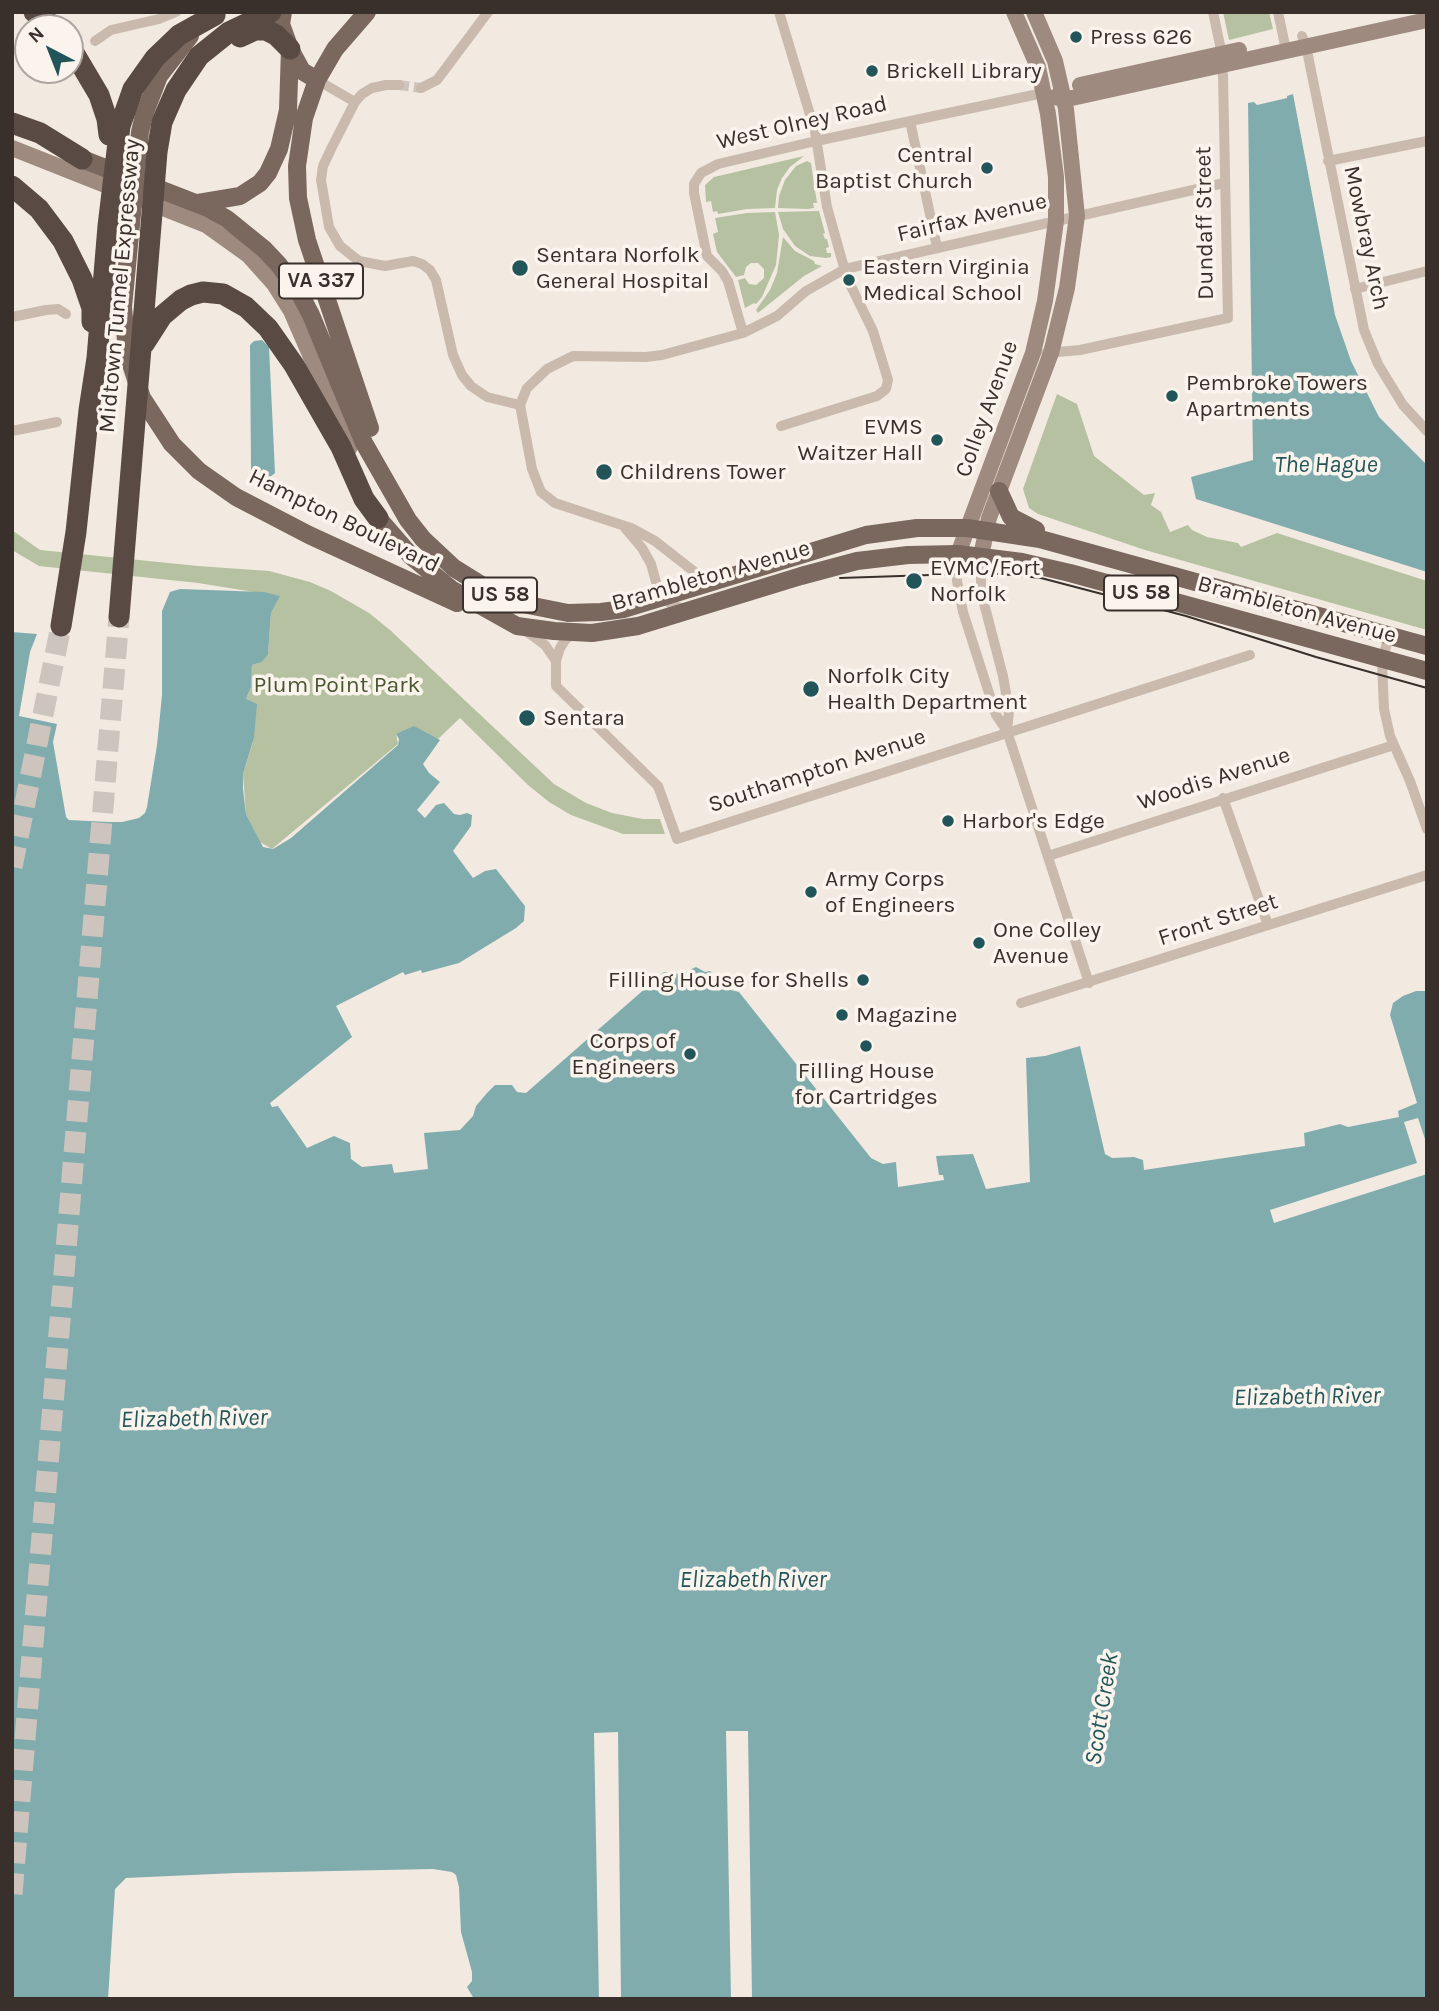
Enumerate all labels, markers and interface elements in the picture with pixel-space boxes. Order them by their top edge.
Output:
north arrow [14,14,84,84]
text: N [24,22,49,48]
place label: Press 626 [1090,23,1192,51]
marker: Press 626 [1068,29,1084,45]
place label: Brickell Library [886,57,1042,85]
marker: Brickell Library [864,63,880,79]
street label: West Olney Road [714,90,890,156]
street label: Midtown Tunnel Expressway [93,138,147,434]
place label: Central Baptist Church [815,141,973,195]
street label: Dundaff Street [1190,146,1220,300]
marker: Central Baptist Church [979,160,995,176]
street label: Mowbray Arch [1337,163,1395,313]
street label: Fairfax Avenue [894,187,1050,249]
place label: Sentara Norfolk General Hospital [536,241,709,295]
place label: Eastern Virginia Medical School [863,253,1030,307]
marker: Sentara Norfolk General Hospital [510,258,530,278]
road number: VA 337 [279,264,363,298]
marker: Eastern Virginia Medical School [841,272,857,288]
street label: Colley Avenue [950,337,1024,481]
place label: Pembroke Towers Apartments [1186,369,1368,423]
marker: Pembroke Towers Apartments [1164,388,1180,404]
place label: EVMS Waitzer Hall [798,413,923,467]
marker: EVMS Waitzer Hall [929,432,945,448]
water label: The Hague [1274,451,1378,479]
place label: Childrens Tower [620,458,786,486]
marker: Childrens Tower [594,462,614,482]
street label: Hampton Boulevard [244,463,444,579]
street label: Brambleton Avenue [609,534,813,618]
place label: EVMC/Fort Norfolk [930,554,1040,608]
street label: Brambleton Avenue [1194,570,1400,650]
marker: EVMC/Fort Norfolk [904,571,924,591]
road number: US 58 [1104,576,1178,610]
road number: US 58 [463,578,537,612]
place label: Norfolk City Health Department [827,662,1027,716]
park label: Plum Point Park [254,671,420,699]
marker: Norfolk City Health Department [801,679,821,699]
place label: Sentara [543,704,625,732]
marker: Sentara [517,708,537,728]
street label: Southampton Avenue [705,723,929,819]
street label: Woodis Avenue [1134,741,1294,817]
place label: Harbor's Edge [962,807,1105,835]
marker: Harbor's Edge [940,813,956,829]
place label: Army Corps of Engineers [825,865,955,919]
marker: Army Corps of Engineers [803,884,819,900]
street label: Front Street [1155,888,1281,952]
place label: One Colley Avenue [993,916,1101,970]
marker: One Colley Avenue [971,935,987,951]
place label: Filling House for Shells [608,966,849,994]
marker: Filling House for Shells [855,972,871,988]
place label: Magazine [856,1001,957,1029]
marker: Magazine [834,1007,850,1023]
place label: Corps of Engineers [571,1027,676,1081]
marker: Filling House for Cartridges [858,1038,874,1054]
marker: Corps of Engineers [682,1046,698,1062]
place label: Filling House for Cartridges [794,1057,938,1111]
water label: Elizabeth River [1233,1381,1381,1413]
water label: Elizabeth River [120,1403,268,1435]
water label: Elizabeth River [680,1566,826,1594]
water label: Scott Creek [1079,1651,1125,1767]

